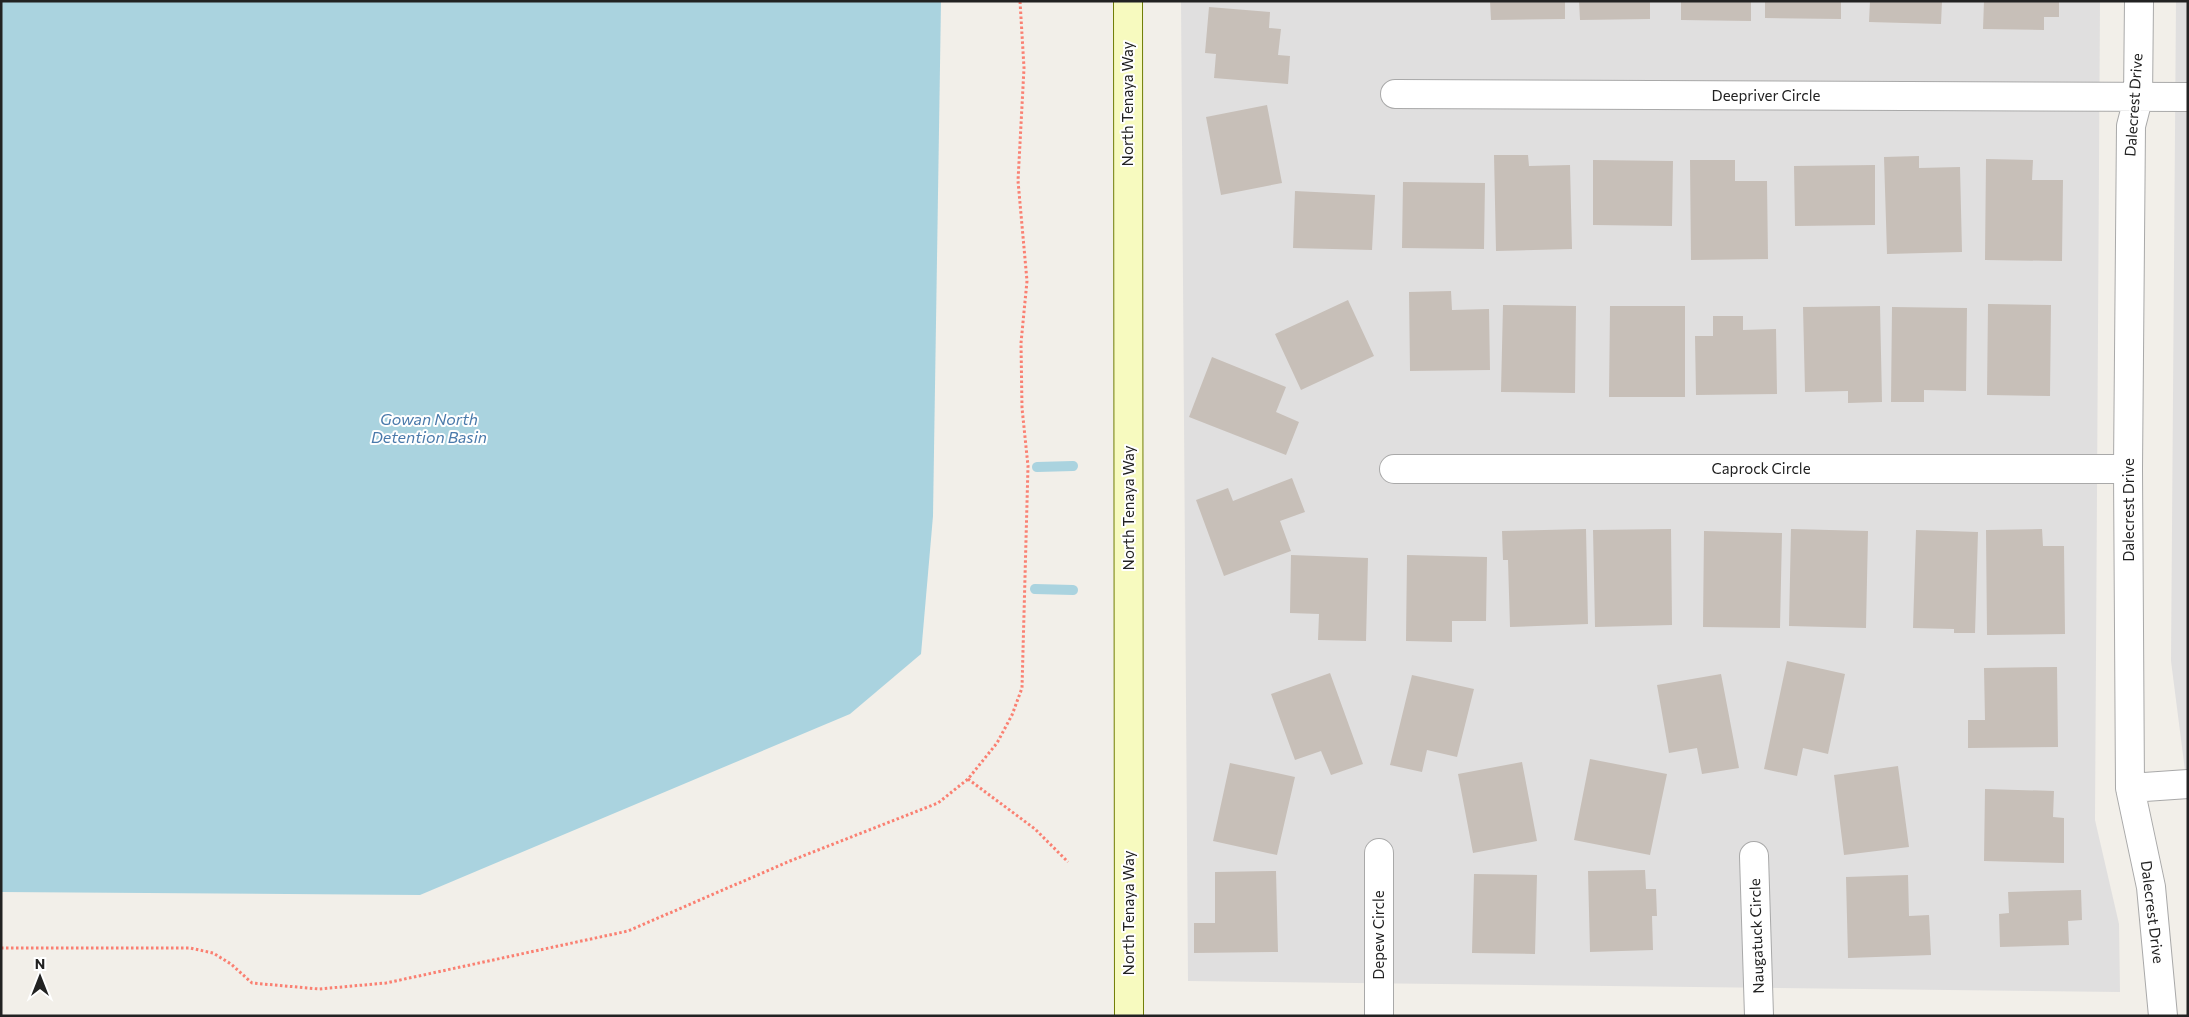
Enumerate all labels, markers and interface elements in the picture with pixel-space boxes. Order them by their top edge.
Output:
street label: North Tenaya Way [1118,41,1136,166]
street label: Dalecrest Drive [2120,52,2146,157]
street label: Deepriver Circle [1712,86,1820,104]
water label: Gowan North Detention Basin [371,409,487,446]
street label: North Tenaya Way [1119,445,1137,570]
street label: Dalecrest Drive [2119,458,2137,562]
street label: Caprock Circle [1711,459,1811,477]
street label: North Tenaya Way [1119,850,1137,975]
street label: Dalecrest Drive [2138,859,2168,965]
street label: Naugatuck Circle [1745,878,1767,994]
street label: Depew Circle [1369,890,1387,980]
north arrow [15,952,65,1002]
text: N [35,955,45,972]

